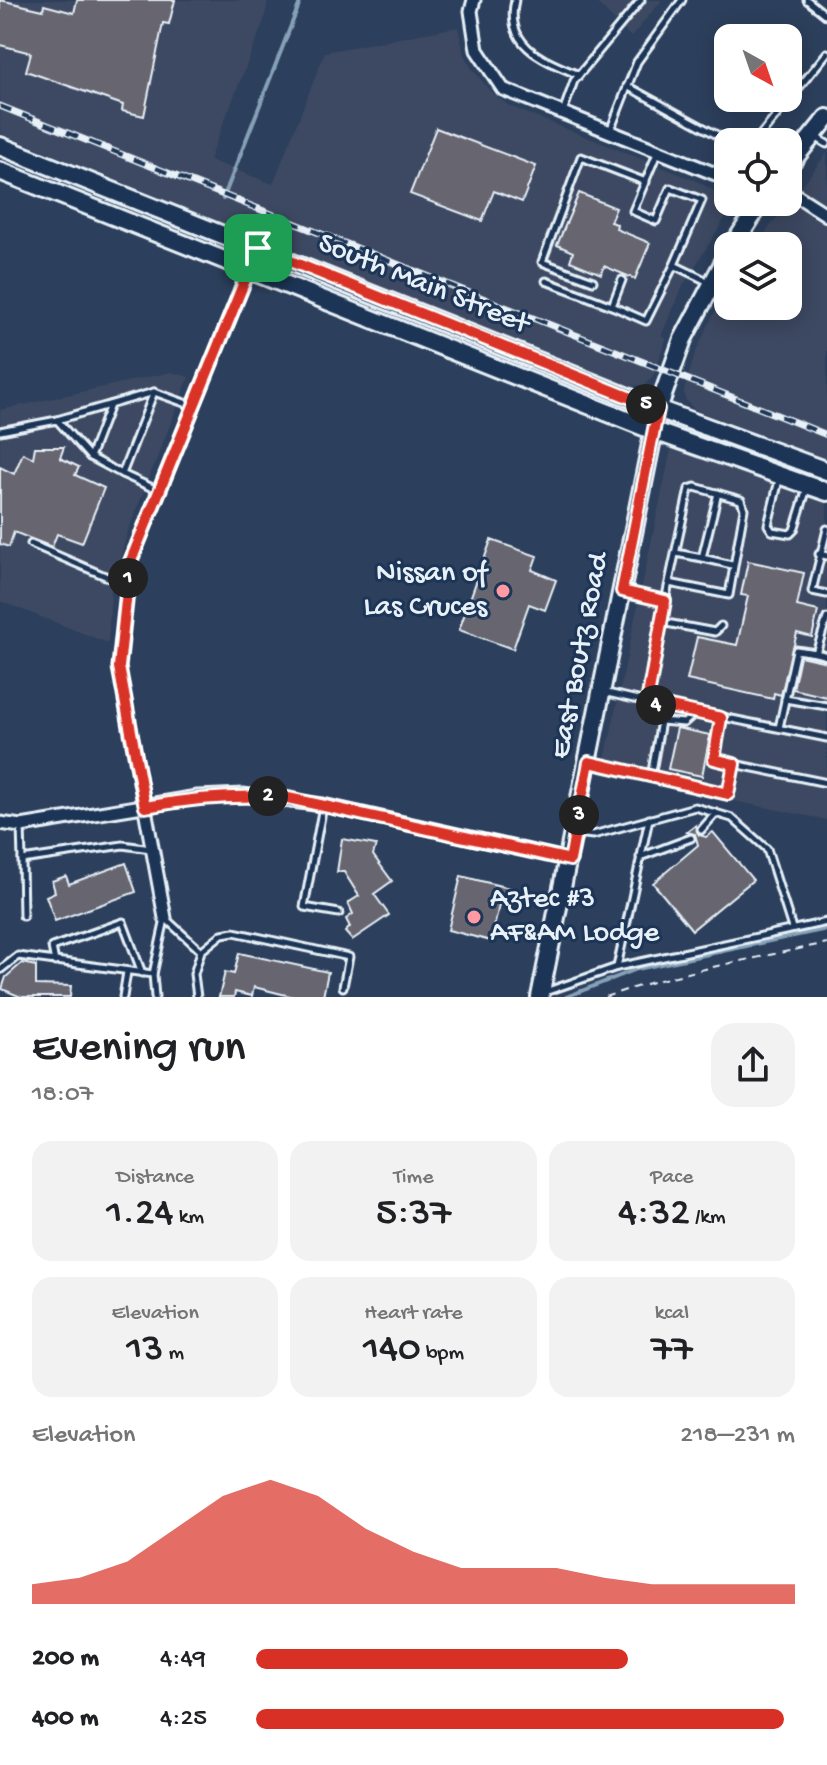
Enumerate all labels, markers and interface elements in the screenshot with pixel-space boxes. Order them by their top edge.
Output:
north arrow [714,24,802,112]
map controls [714,24,802,320]
button: locate [714,128,802,216]
pin [224,214,292,282]
icon: arrive [236,226,280,270]
street label: South Main Street [312,227,536,344]
button: layers [714,232,802,320]
pin: 5 [626,384,666,424]
text: 5 [640,391,652,417]
street label: East Boutz Road [544,548,619,762]
place label: Nissan of Las Cruces [364,557,490,626]
pin: 1 [108,558,148,598]
text: 1 [124,565,132,591]
marker: Nissan of Las Cruces [494,582,512,600]
pin: 4 [636,685,676,725]
text: 4 [651,692,661,718]
pin: 2 [248,776,288,816]
text: 2 [263,783,273,809]
pin: 3 [559,795,599,835]
text: 3 [573,802,585,828]
place label: Aztec #3 AF&AM Lodge [490,883,660,952]
marker: Aztec #3 AF&AM Lodge [465,908,483,926]
button: share [711,1023,795,1107]
text: Evening run [32,1024,245,1076]
text: 18:07 [32,1080,93,1111]
text: Distance [116,1165,194,1191]
text: Time [393,1165,434,1191]
text: Pace [650,1165,693,1191]
text: 1.24 [106,1191,173,1238]
text: 5:37 [376,1191,451,1238]
text: 4:32 [618,1191,690,1238]
text: km [173,1205,204,1231]
text: /km [690,1205,726,1231]
text: Elevation [111,1301,199,1327]
text: Heart rate [364,1301,463,1327]
text: kcal [655,1301,689,1327]
text: 13 [126,1327,163,1374]
text: 140 [363,1327,421,1374]
text: 77 [651,1327,693,1374]
text: m [163,1341,184,1367]
text: bpm [421,1341,464,1367]
text: Elevation [32,1421,135,1452]
text: 218–231 m [680,1421,795,1452]
text: 200 m [32,1644,99,1675]
text: 4:49 [160,1644,206,1675]
text: 400 m [32,1704,98,1735]
text: 4:25 [160,1704,207,1735]

